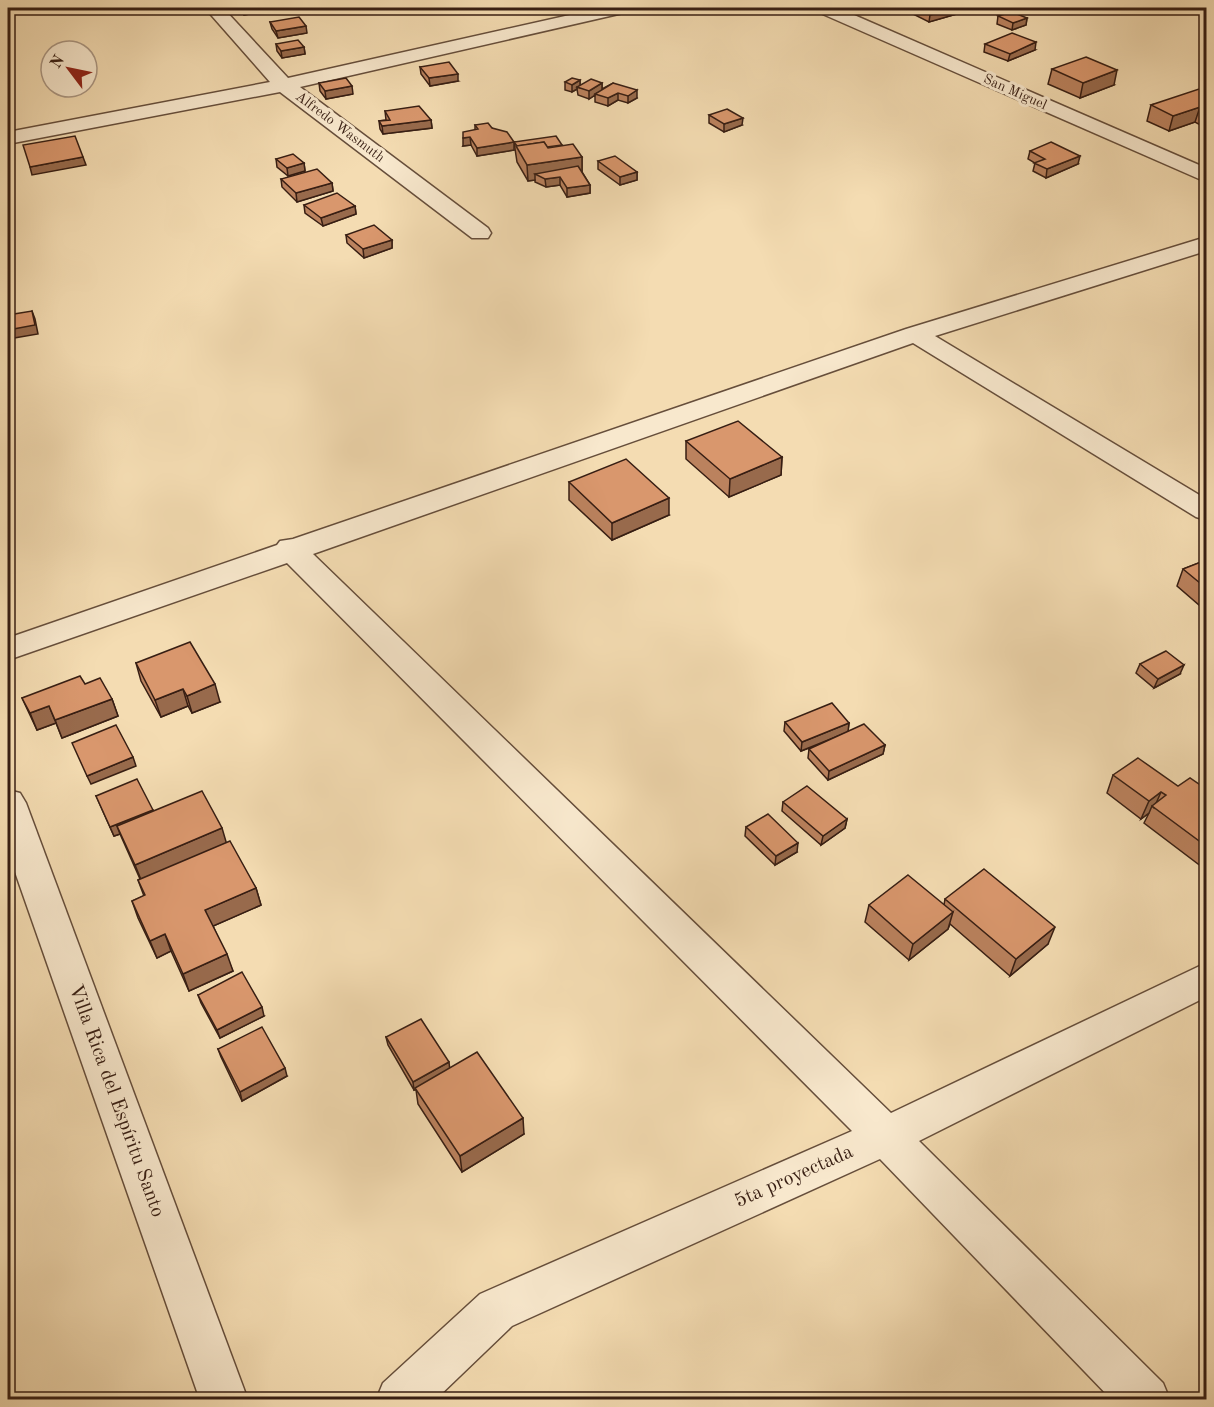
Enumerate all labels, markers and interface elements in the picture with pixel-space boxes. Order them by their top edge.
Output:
north arrow [39,39,99,99]
text: N [48,52,68,72]
street label: San Miguel [981,72,1049,112]
street label: Alfredo Wasmuth [293,89,387,165]
street label: Villa Rica del Espíritu Santo [65,982,167,1220]
street label: 5ta proyectada [732,1142,856,1212]

